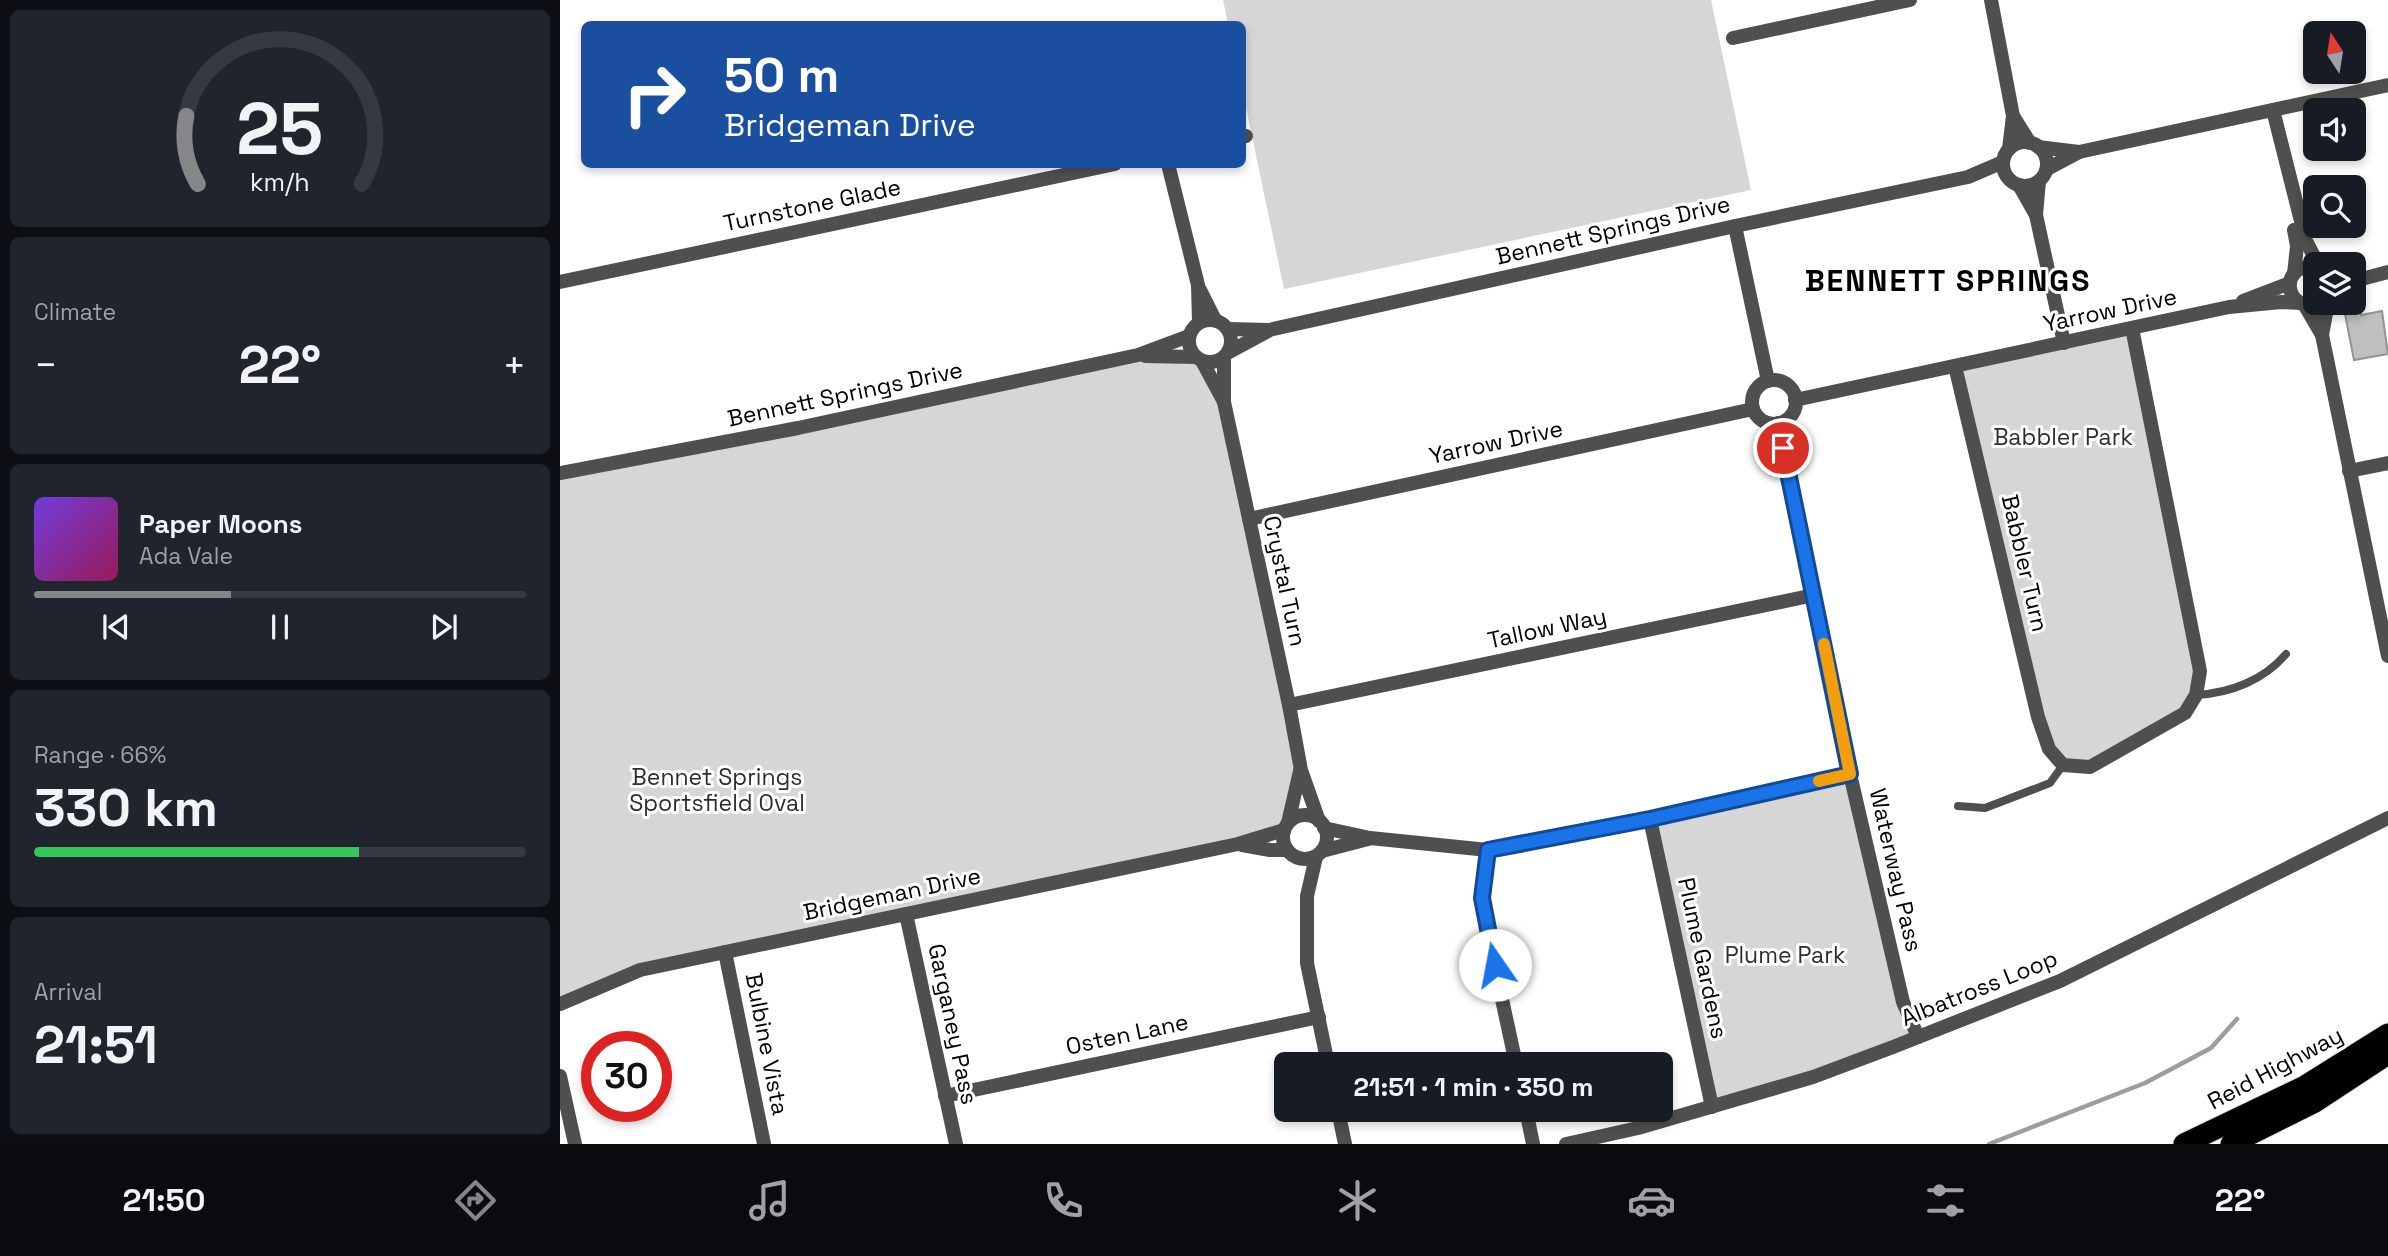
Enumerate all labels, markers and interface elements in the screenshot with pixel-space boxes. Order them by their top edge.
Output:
north arrow [2303,21,2366,84]
map controls [2303,21,2366,315]
text: 50 m [724,44,839,106]
icon: right [609,49,700,140]
text: 25 [237,83,323,176]
button: sound [2303,98,2366,161]
text: Bridgeman Drive [724,105,976,145]
text: km/h [250,166,310,198]
street label: Turnstone Glade [721,172,903,238]
button: search [2303,175,2366,238]
street label: Bennett Springs Drive [1493,188,1733,272]
button: layers [2303,252,2366,315]
district label: BENNETT SPRINGS [1805,261,2091,300]
street label: Yarrow Drive [2040,281,2180,339]
text: Climate [34,297,116,327]
text: 22° [239,332,321,398]
text: − [34,341,58,389]
text: + [502,341,526,389]
street label: Bennett Springs Drive [725,354,965,434]
street label: Yarrow Drive [1426,413,1566,471]
pin [1753,418,1813,478]
park label: Babbler Park [1993,422,2133,452]
icon: arrive [1764,429,1802,467]
street label: Babbler Turn [1995,491,2055,635]
text: Paper Moons [139,507,302,541]
street label: Crystal Turn [1257,513,1313,649]
text: Ada Vale [139,541,233,571]
street label: Tallow Way [1485,601,1609,655]
icon: previous [97,608,135,646]
icon: pause [261,608,299,646]
icon: next [425,608,463,646]
text: Range · 66% [34,740,166,770]
park label: Bennet Springs Sportsfield Oval [629,762,805,818]
text: 330 km [34,775,218,841]
street label: Waterway Pass [1863,785,1929,955]
street label: Bridgeman Drive [800,861,984,927]
street label: Plume Gardens [1671,875,1735,1041]
position arrow [1458,928,1532,1002]
park label: Plume Park [1725,940,1845,970]
street label: Garganey Pass [921,941,985,1107]
street label: Albatross Loop [1896,943,2062,1033]
street label: Bulbine Vista [739,970,795,1118]
text: Arrival [34,977,102,1007]
street label: Osten Lane [1063,1006,1191,1062]
text: 21:51 [34,1012,158,1078]
street label: Reid Highway [2202,1020,2348,1116]
speed limit sign: 30 [581,1031,672,1122]
text: 21:51 · 1 min · 350 m [1353,1070,1594,1104]
icon: directions [451,1176,500,1225]
icon: music [745,1176,794,1225]
icon: phone [1039,1176,1088,1225]
icon: climate [1333,1176,1382,1225]
icon: car [1627,1176,1676,1225]
icon: filters [1921,1176,1970,1225]
text: 21:50 [123,1180,205,1220]
text: 22° [2215,1180,2265,1220]

